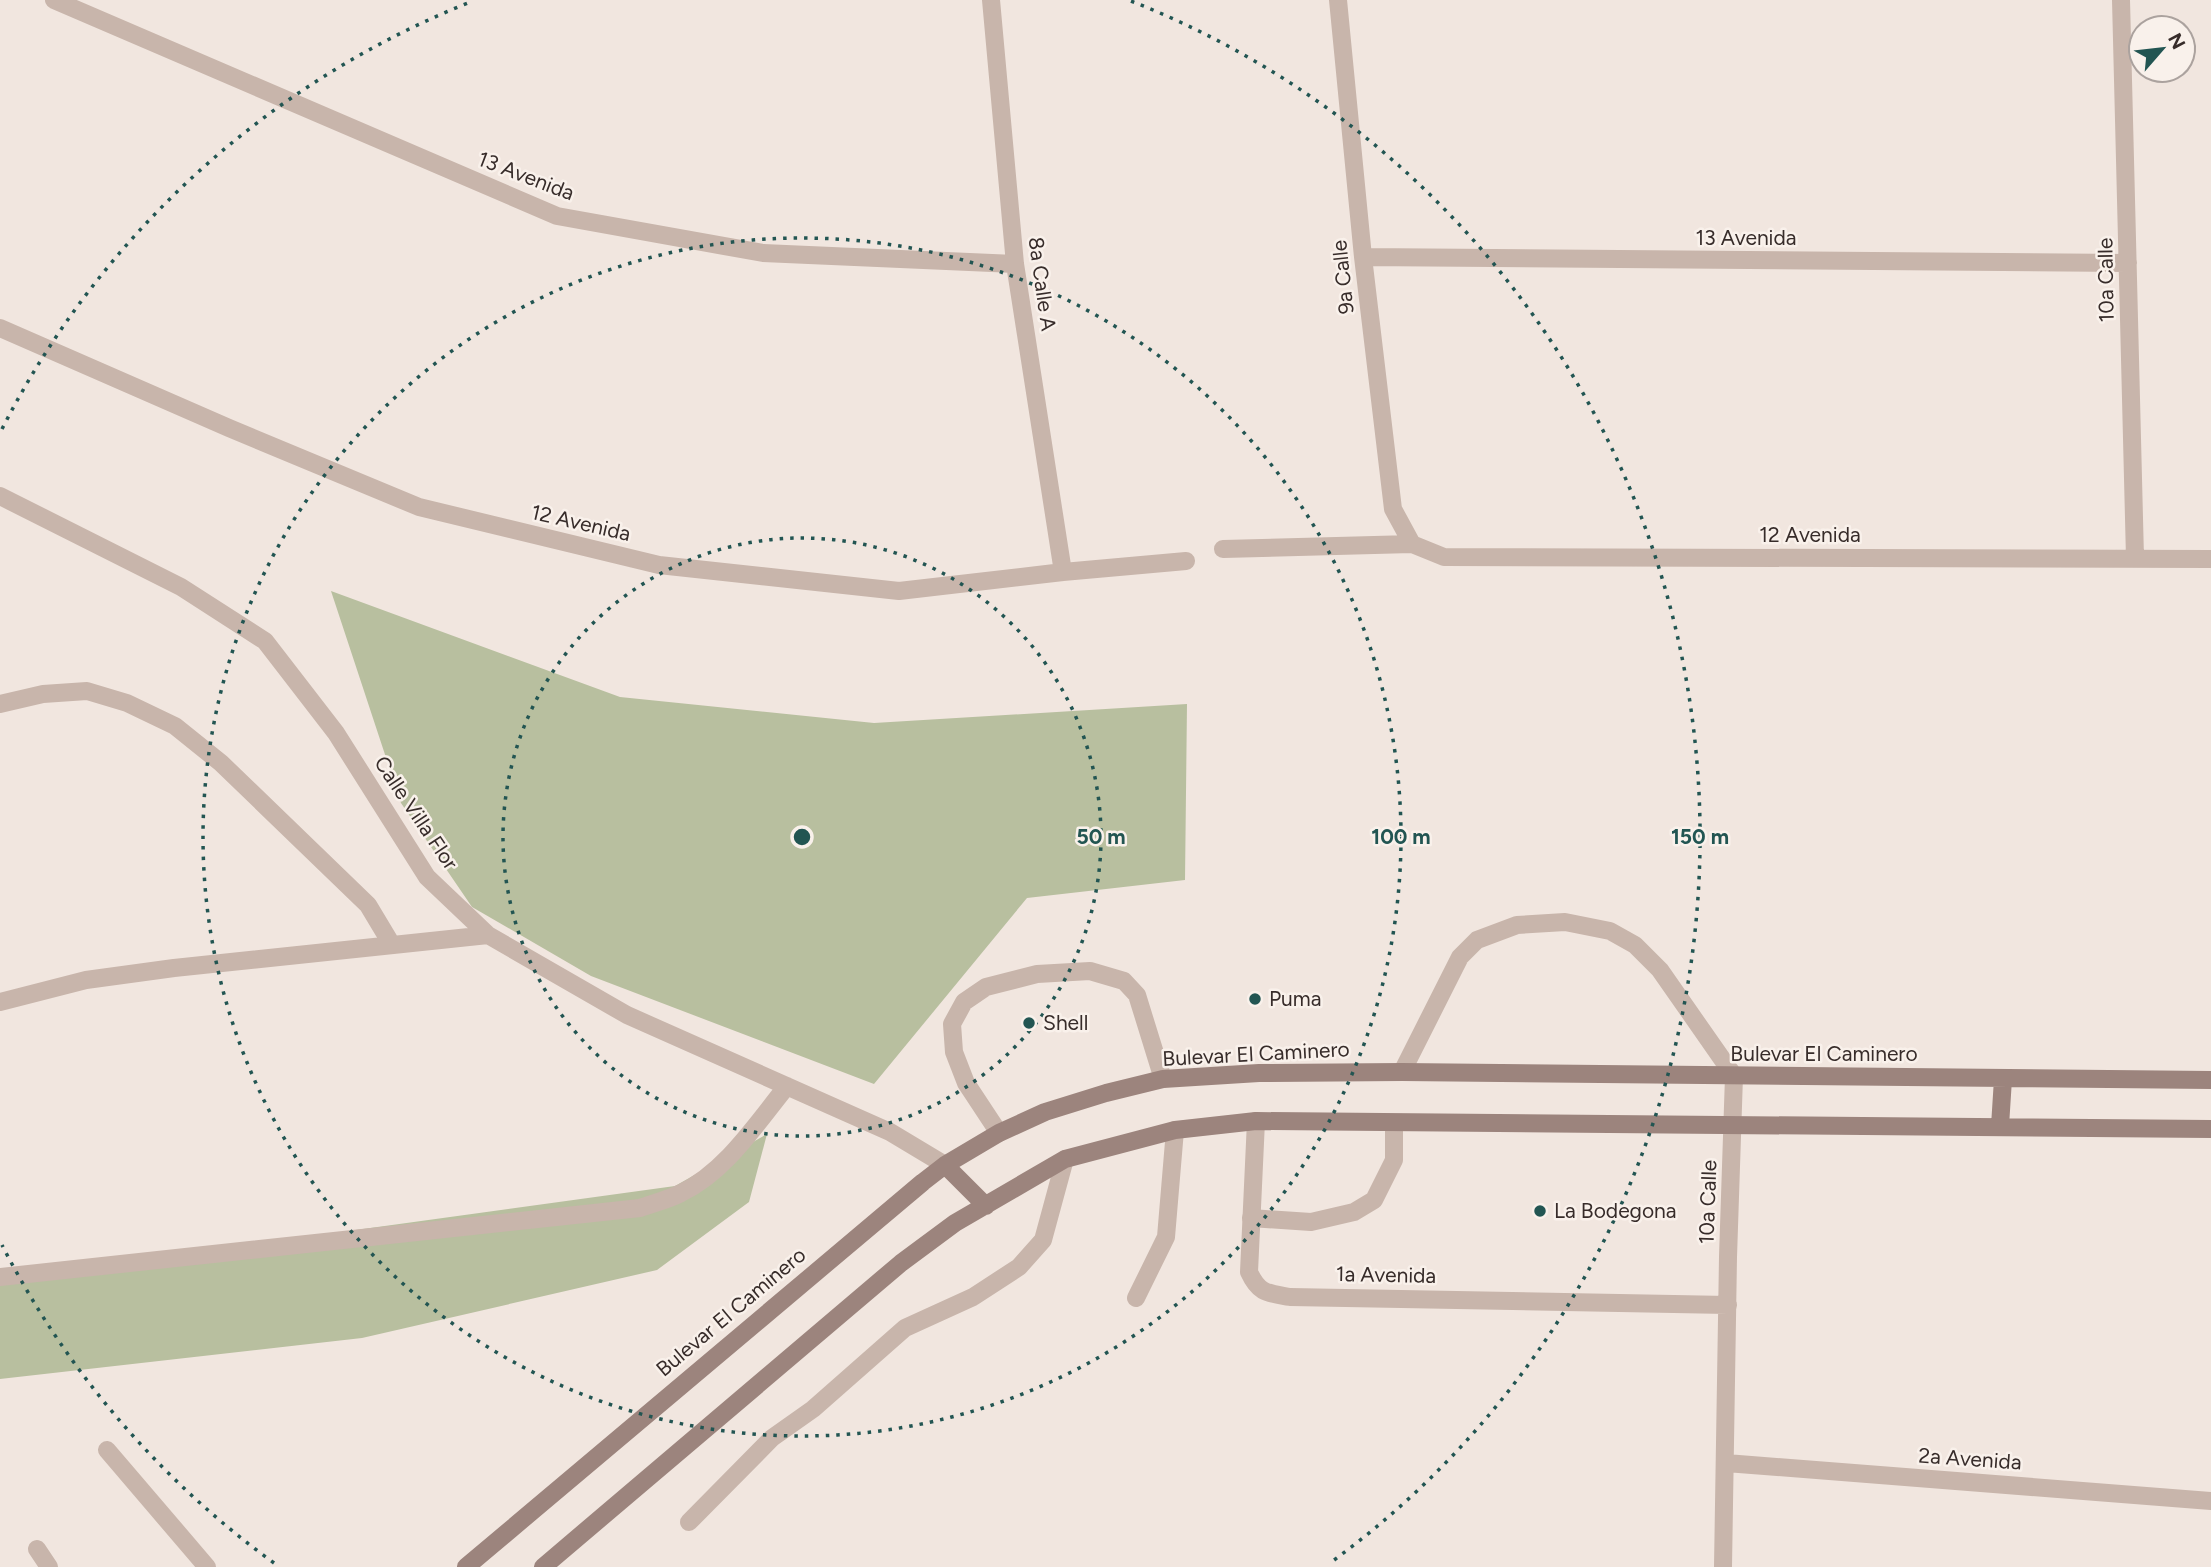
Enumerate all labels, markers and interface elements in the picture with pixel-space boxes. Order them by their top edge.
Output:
north arrow [2127,14,2197,84]
text: N [2163,29,2190,53]
street label: 13 Avenida [475,146,578,205]
street label: 13 Avenida [1695,225,1797,250]
street label: 8a Calle A [1024,235,1061,333]
street label: 10a Calle [2092,238,2119,323]
street label: 9a Calle [1326,239,1359,315]
street label: 12 Avenida [529,499,633,546]
street label: 12 Avenida [1759,522,1861,547]
street label: Calle Villa Flor [369,751,464,874]
text: 50 m [1076,824,1126,849]
text: 100 m [1371,824,1431,849]
text: 150 m [1671,824,1729,849]
centre of rings [790,825,814,849]
place label: Puma [1269,986,1321,1011]
marker: Puma [1247,991,1263,1007]
place label: Shell [1043,1010,1088,1035]
marker: Shell [1021,1015,1037,1031]
street label: Bulevar El Caminero [1162,1036,1350,1071]
street label: Bulevar El Caminero [1730,1041,1918,1066]
street label: 10a Calle [1694,1159,1721,1245]
place label: La Bodegona [1554,1198,1677,1223]
marker: La Bodegona [1532,1203,1548,1219]
street label: Bulevar El Caminero [651,1242,810,1381]
street label: 1a Avenida [1336,1261,1436,1288]
street label: 2a Avenida [1918,1442,2022,1475]

